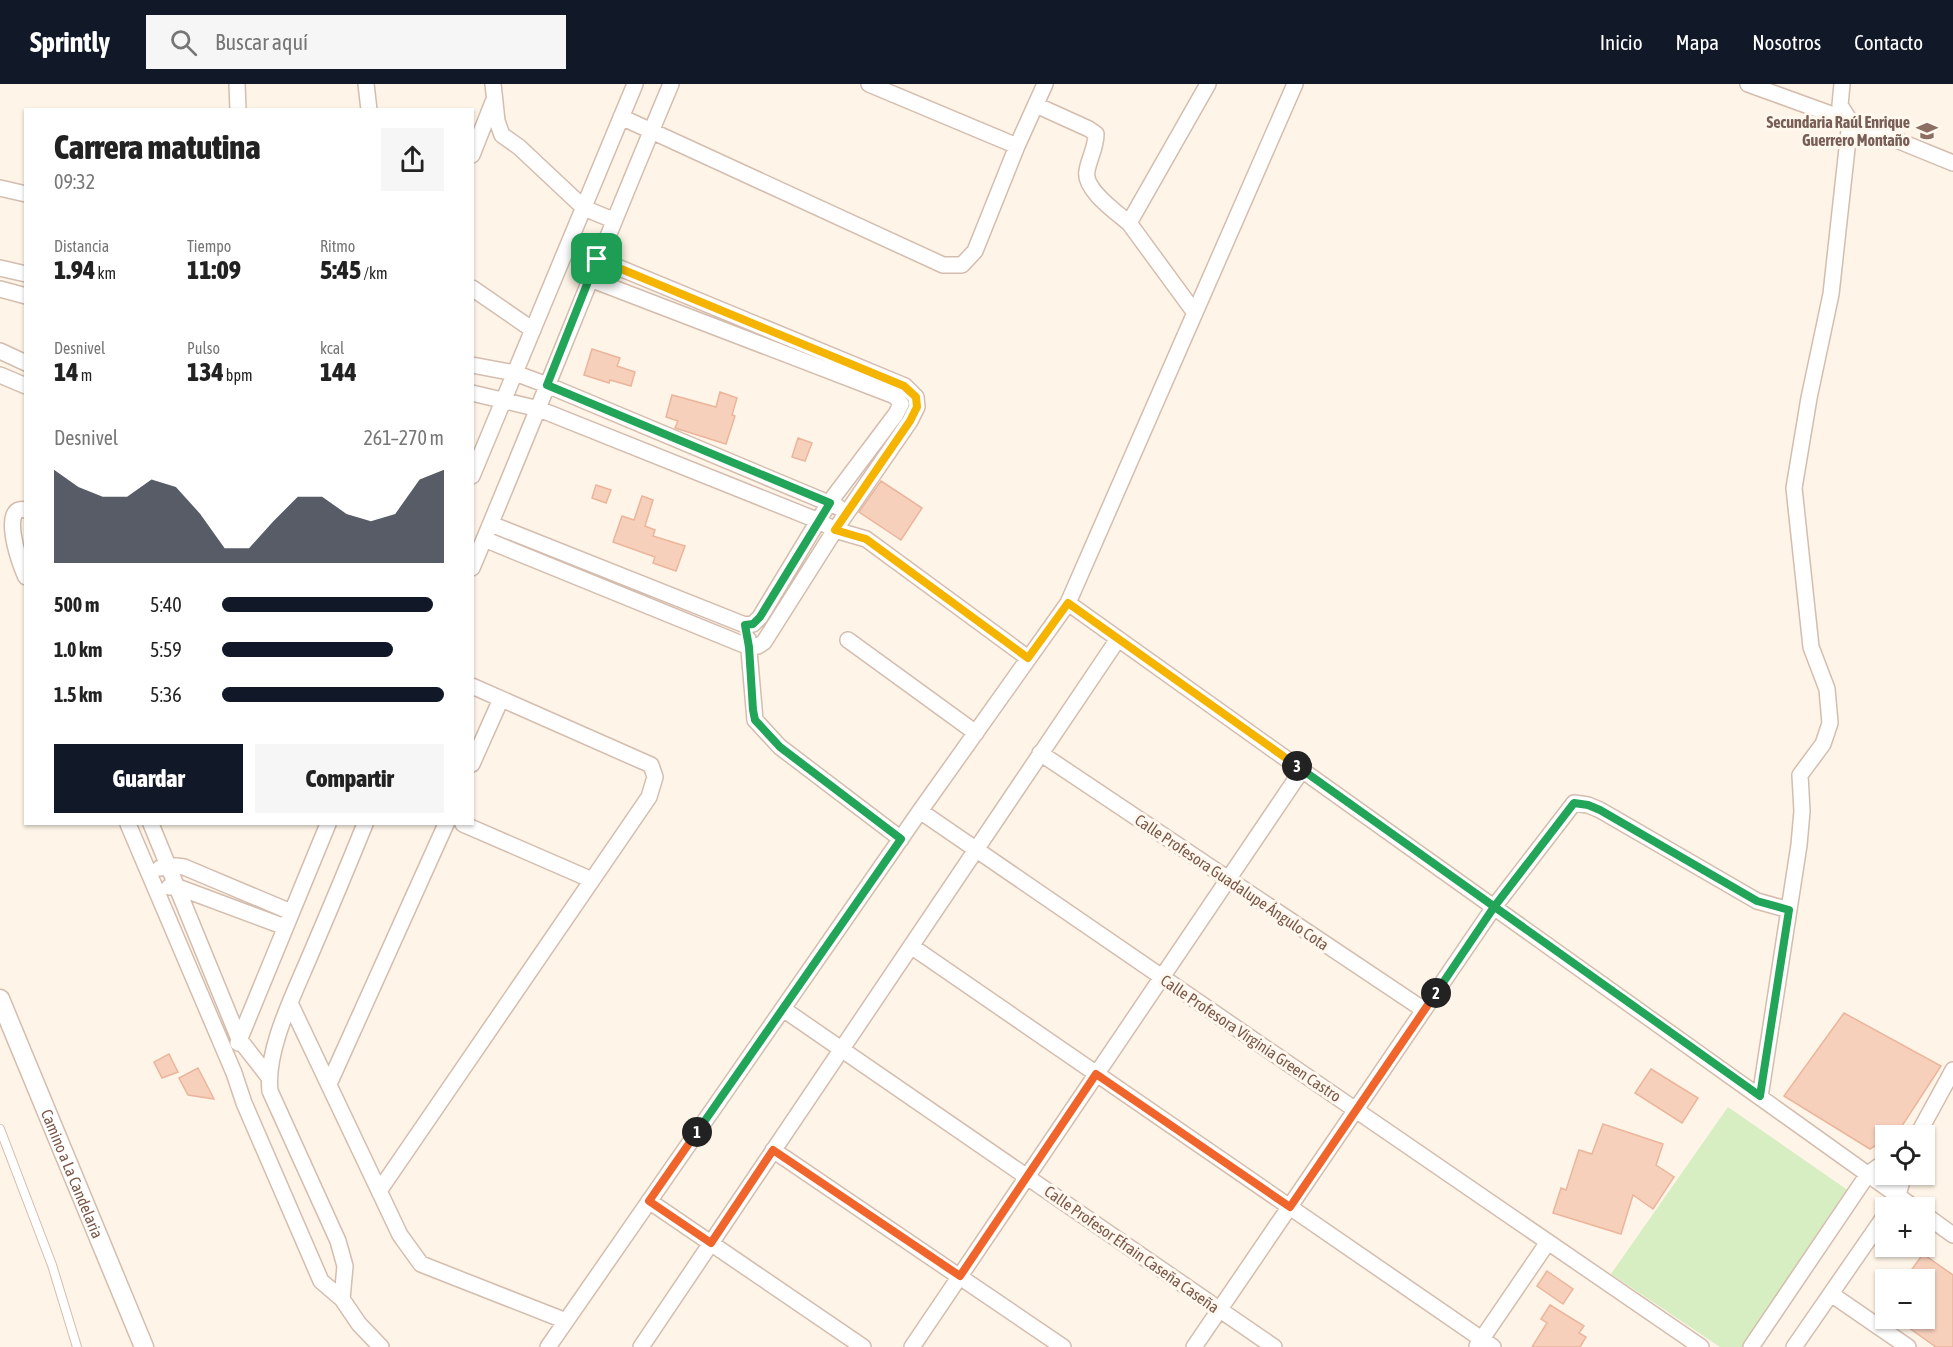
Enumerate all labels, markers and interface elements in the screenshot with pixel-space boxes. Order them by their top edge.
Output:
search box [146,15,566,69]
text: Sprintly [30,26,110,58]
icon: search [167,26,200,59]
text: Buscar aquí [215,29,308,55]
text: Inicio [1600,30,1643,54]
text: Mapa [1676,30,1719,54]
text: Nosotros [1752,30,1821,54]
text: Contacto [1854,30,1923,54]
place label: Secundaria Raúl Enrique Guerrero Montaño [1766,113,1910,149]
school or university icon: Secundaria Raúl Enrique Guerrero Montaño [1915,119,1939,143]
text: Carrera matutina [54,128,261,166]
button: share [381,128,444,191]
text: 09:32 [54,170,95,193]
pin [571,233,622,284]
text: Distancia [54,237,109,255]
text: Tiempo [187,237,231,255]
text: Ritmo [320,237,355,255]
icon: arrive [580,242,613,275]
text: 1.94 [54,255,95,285]
text: 11:09 [187,255,241,285]
text: 5:45 [320,255,361,285]
text: km [95,264,116,282]
text: /km [361,264,387,282]
text: Desnivel [54,339,105,357]
text: Pulso [187,339,220,357]
text: kcal [320,339,344,357]
text: 14 [54,357,78,387]
text: 134 [187,357,224,387]
text: 144 [320,357,357,387]
text: m [78,366,92,384]
text: bpm [224,366,253,384]
text: Desnivel [54,426,118,449]
text: 261–270 m [363,426,444,449]
text: 500 m [54,593,99,616]
text: 5:40 [150,593,182,616]
text: 1.0 km [54,638,102,661]
text: 5:59 [150,638,182,661]
text: 1.5 km [54,683,102,706]
text: 5:36 [150,683,182,706]
button: Guardar [54,744,243,813]
button: Compartir [255,744,444,813]
pin: 3 [1282,751,1312,781]
text: 3 [1293,757,1301,775]
street label: Calle Profesora Guadalupe Ángulo Cota [1131,810,1332,955]
street label: Calle Profesora Virginia Green Castro [1157,971,1345,1106]
pin: 2 [1421,978,1451,1008]
text: 2 [1432,984,1440,1002]
street label: Camino a La Candelaria [38,1107,107,1241]
pin: 1 [682,1117,712,1147]
text: 1 [693,1123,701,1141]
map controls [1875,1125,1935,1329]
button: locate [1875,1125,1935,1185]
street label: Calle Profesor Efrain Caseña Caseña [1041,1182,1223,1316]
button: + [1875,1197,1935,1257]
button: − [1875,1269,1935,1329]

